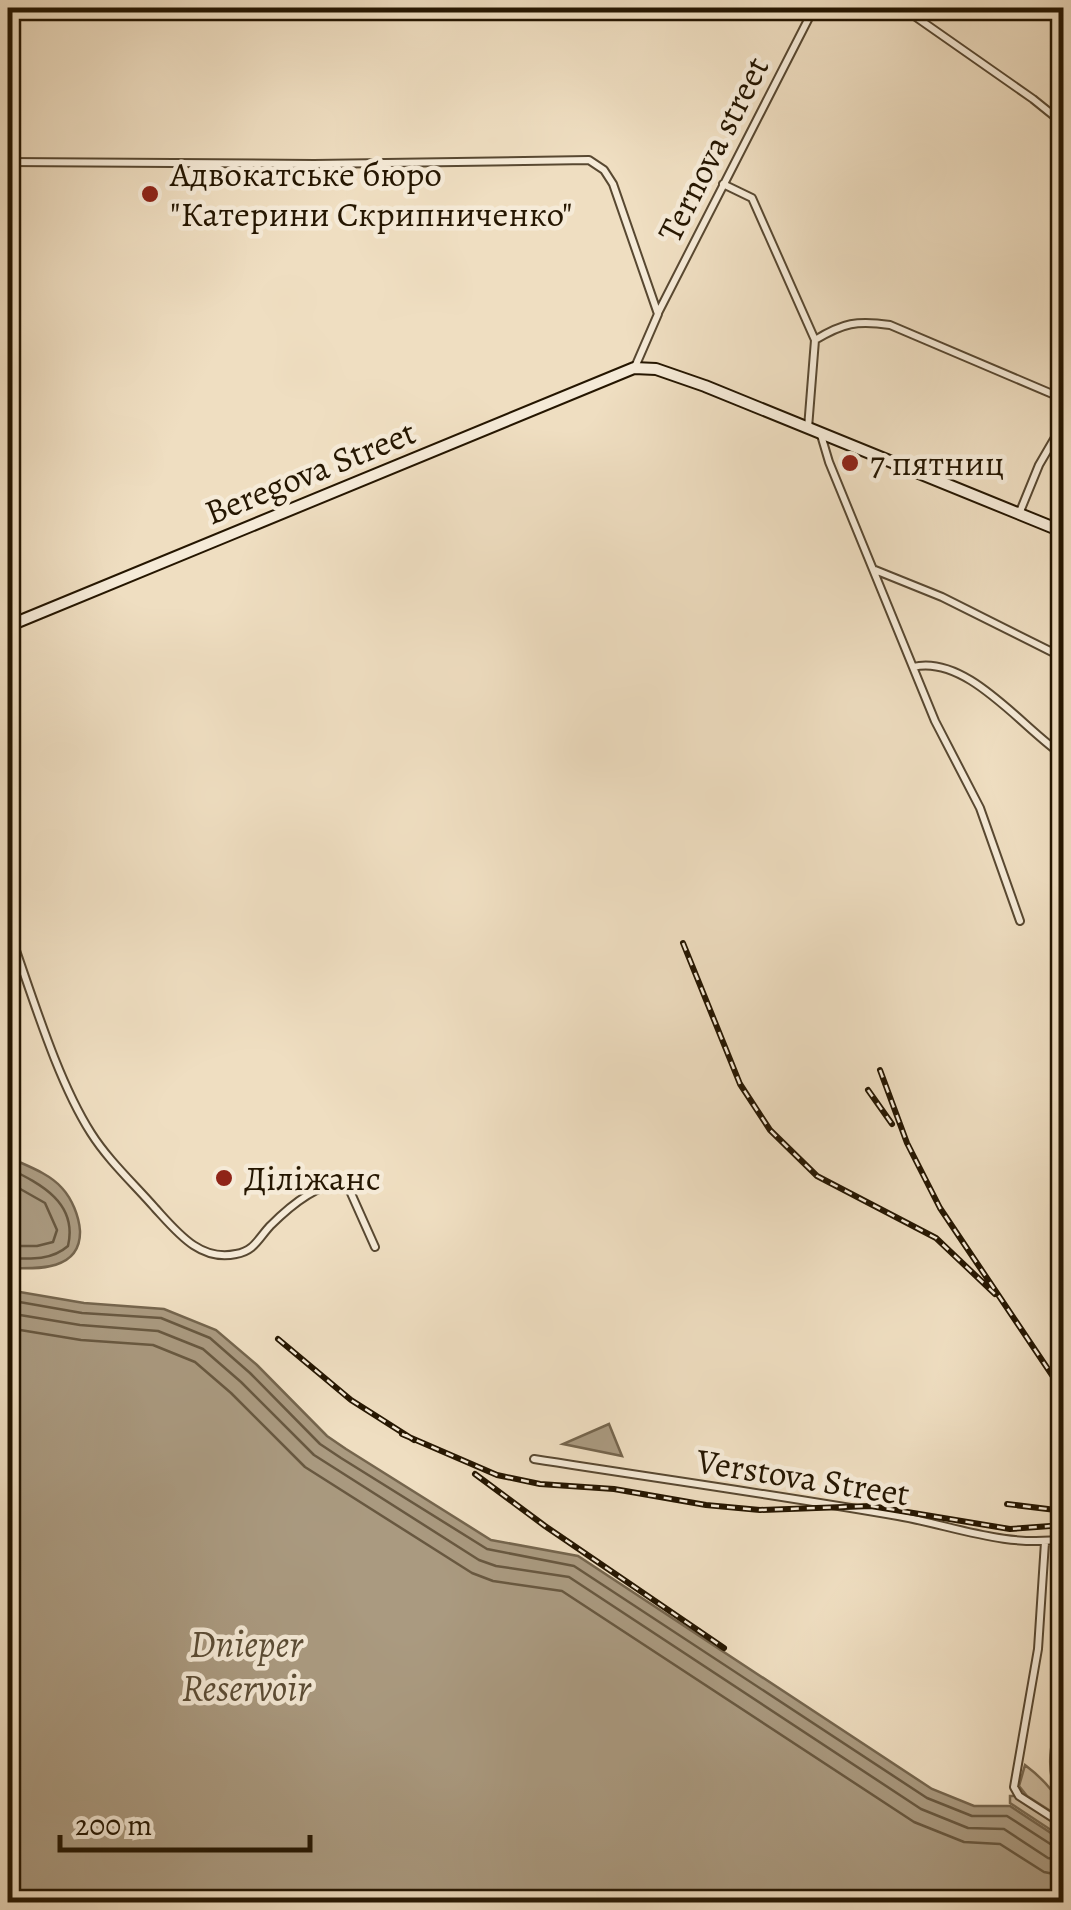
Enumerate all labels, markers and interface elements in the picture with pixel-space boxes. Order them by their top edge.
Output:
street label: Ternova street [646,48,780,250]
place label: Адвокатське бюро "Катерини Скрипниченко" [169,150,572,238]
marker: Адвокатське бюро "Катерини Скрипниченко" [139,183,161,205]
street label: Beregova Street [197,408,423,536]
place label: 7 пятниц [870,439,1004,487]
marker: 7 пятниц [839,452,861,474]
place label: Діліжанс [244,1154,381,1202]
marker: Діліжанс [213,1167,235,1189]
street label: Verstova Street [692,1436,913,1517]
water label: Dnieper Reservoir [182,1618,312,1714]
scale bar [60,1790,310,1852]
text: 200 m [75,1805,152,1845]

